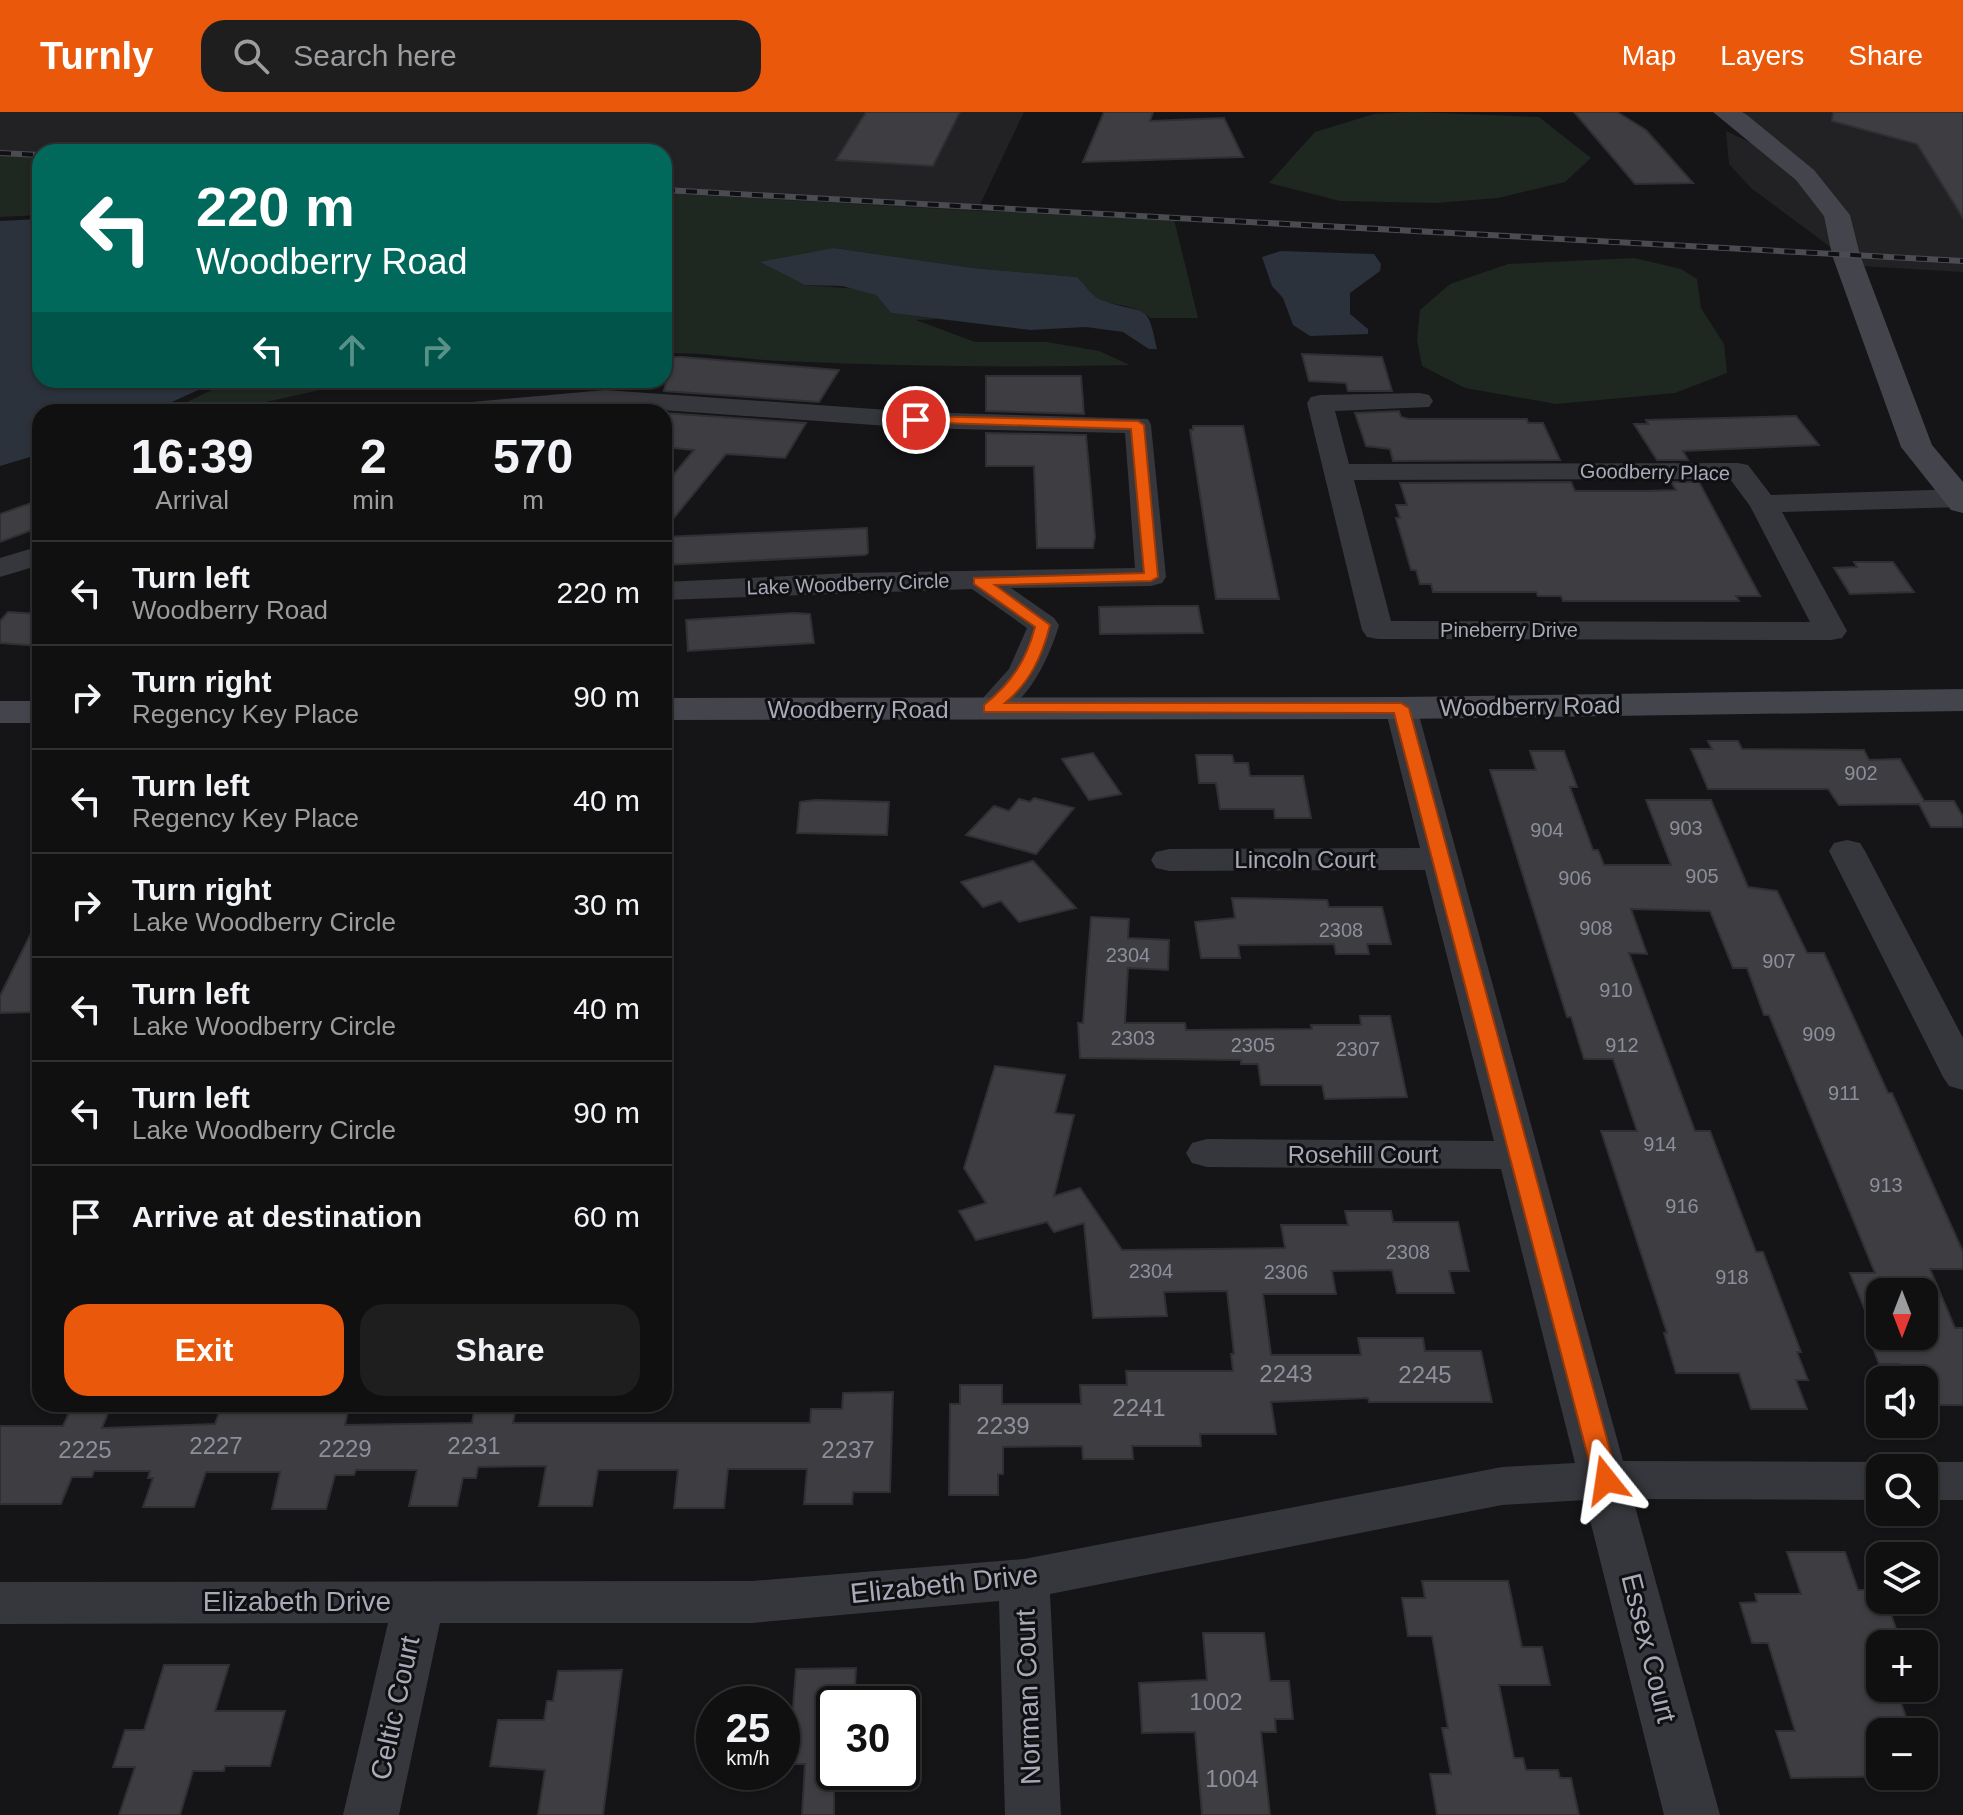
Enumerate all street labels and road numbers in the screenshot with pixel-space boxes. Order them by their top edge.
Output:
street label: Goodberry Place [1580,460,1730,484]
street label: Lake Woodberry Circle [746,569,950,599]
street label: Pineberry Drive [1440,619,1578,641]
street label: Woodberry Road [1439,691,1621,721]
street label: Woodberry Road [768,696,948,723]
street label: Lincoln Court [1234,846,1376,873]
street label: Rosehill Court [1288,1141,1439,1168]
street label: Elizabeth Drive [849,1559,1039,1609]
street label: Essex Court [1616,1570,1683,1726]
street label: Elizabeth Drive [203,1586,391,1617]
street label: Norman Court [1009,1608,1047,1785]
street label: Celtic Court [365,1633,425,1783]

